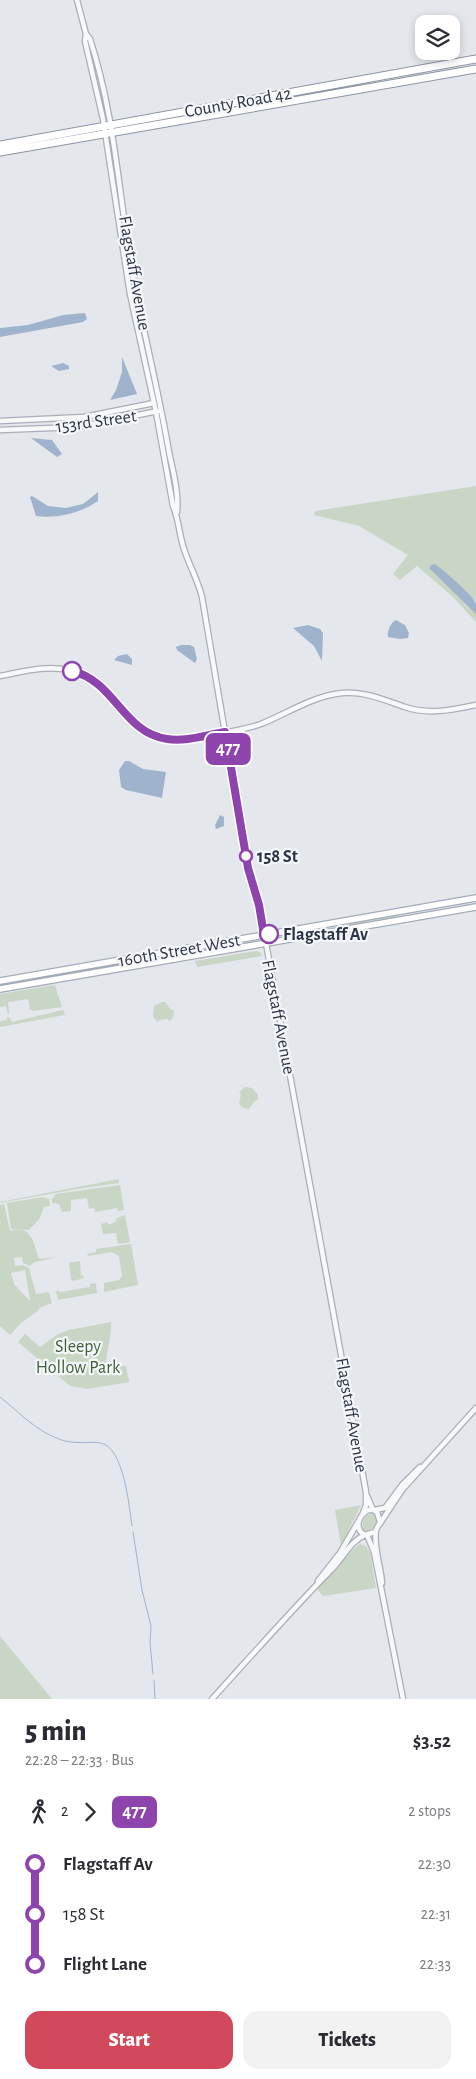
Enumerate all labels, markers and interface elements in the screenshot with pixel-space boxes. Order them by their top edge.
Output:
map controls [415,15,460,60]
button: layers [415,15,460,60]
street label: County Road 42 [183,85,293,121]
street label: Flagstaff Avenue [115,214,153,332]
street label: 153rd Street [54,407,138,437]
unlabelled marker [62,661,82,681]
line badge: 477 [199,733,257,765]
text: 477 [216,740,240,758]
place label: 158 St [257,848,298,866]
marker: 158 St [239,849,253,863]
marker: Flagstaff Av [259,924,279,944]
place label: Flagstaff Av [283,926,368,944]
street label: 160th Street West [117,931,242,971]
street label: Flagstaff Avenue [258,958,298,1076]
park label: Sleepy Hollow Park [36,1338,121,1377]
street label: Flagstaff Avenue [332,1356,370,1474]
text: 5 min [25,1718,87,1746]
text: $3.52 [413,1732,451,1751]
text: 22:28 – 22:33 · Bus [25,1752,134,1768]
icon: walk [25,1798,53,1826]
icon: forward [76,1798,104,1826]
text: 2 [61,1803,68,1819]
text: 477 [122,1803,147,1821]
text: 2 stops [408,1803,451,1819]
text: Flagstaff Av [63,1855,153,1874]
text: 22:30 [418,1856,451,1872]
text: 158 St [63,1905,105,1924]
text: 22:31 [421,1906,451,1922]
text: Flight Lane [63,1955,147,1974]
text: 22:33 [420,1956,451,1972]
button: Start [25,2011,233,2069]
button: Tickets [243,2011,451,2069]

